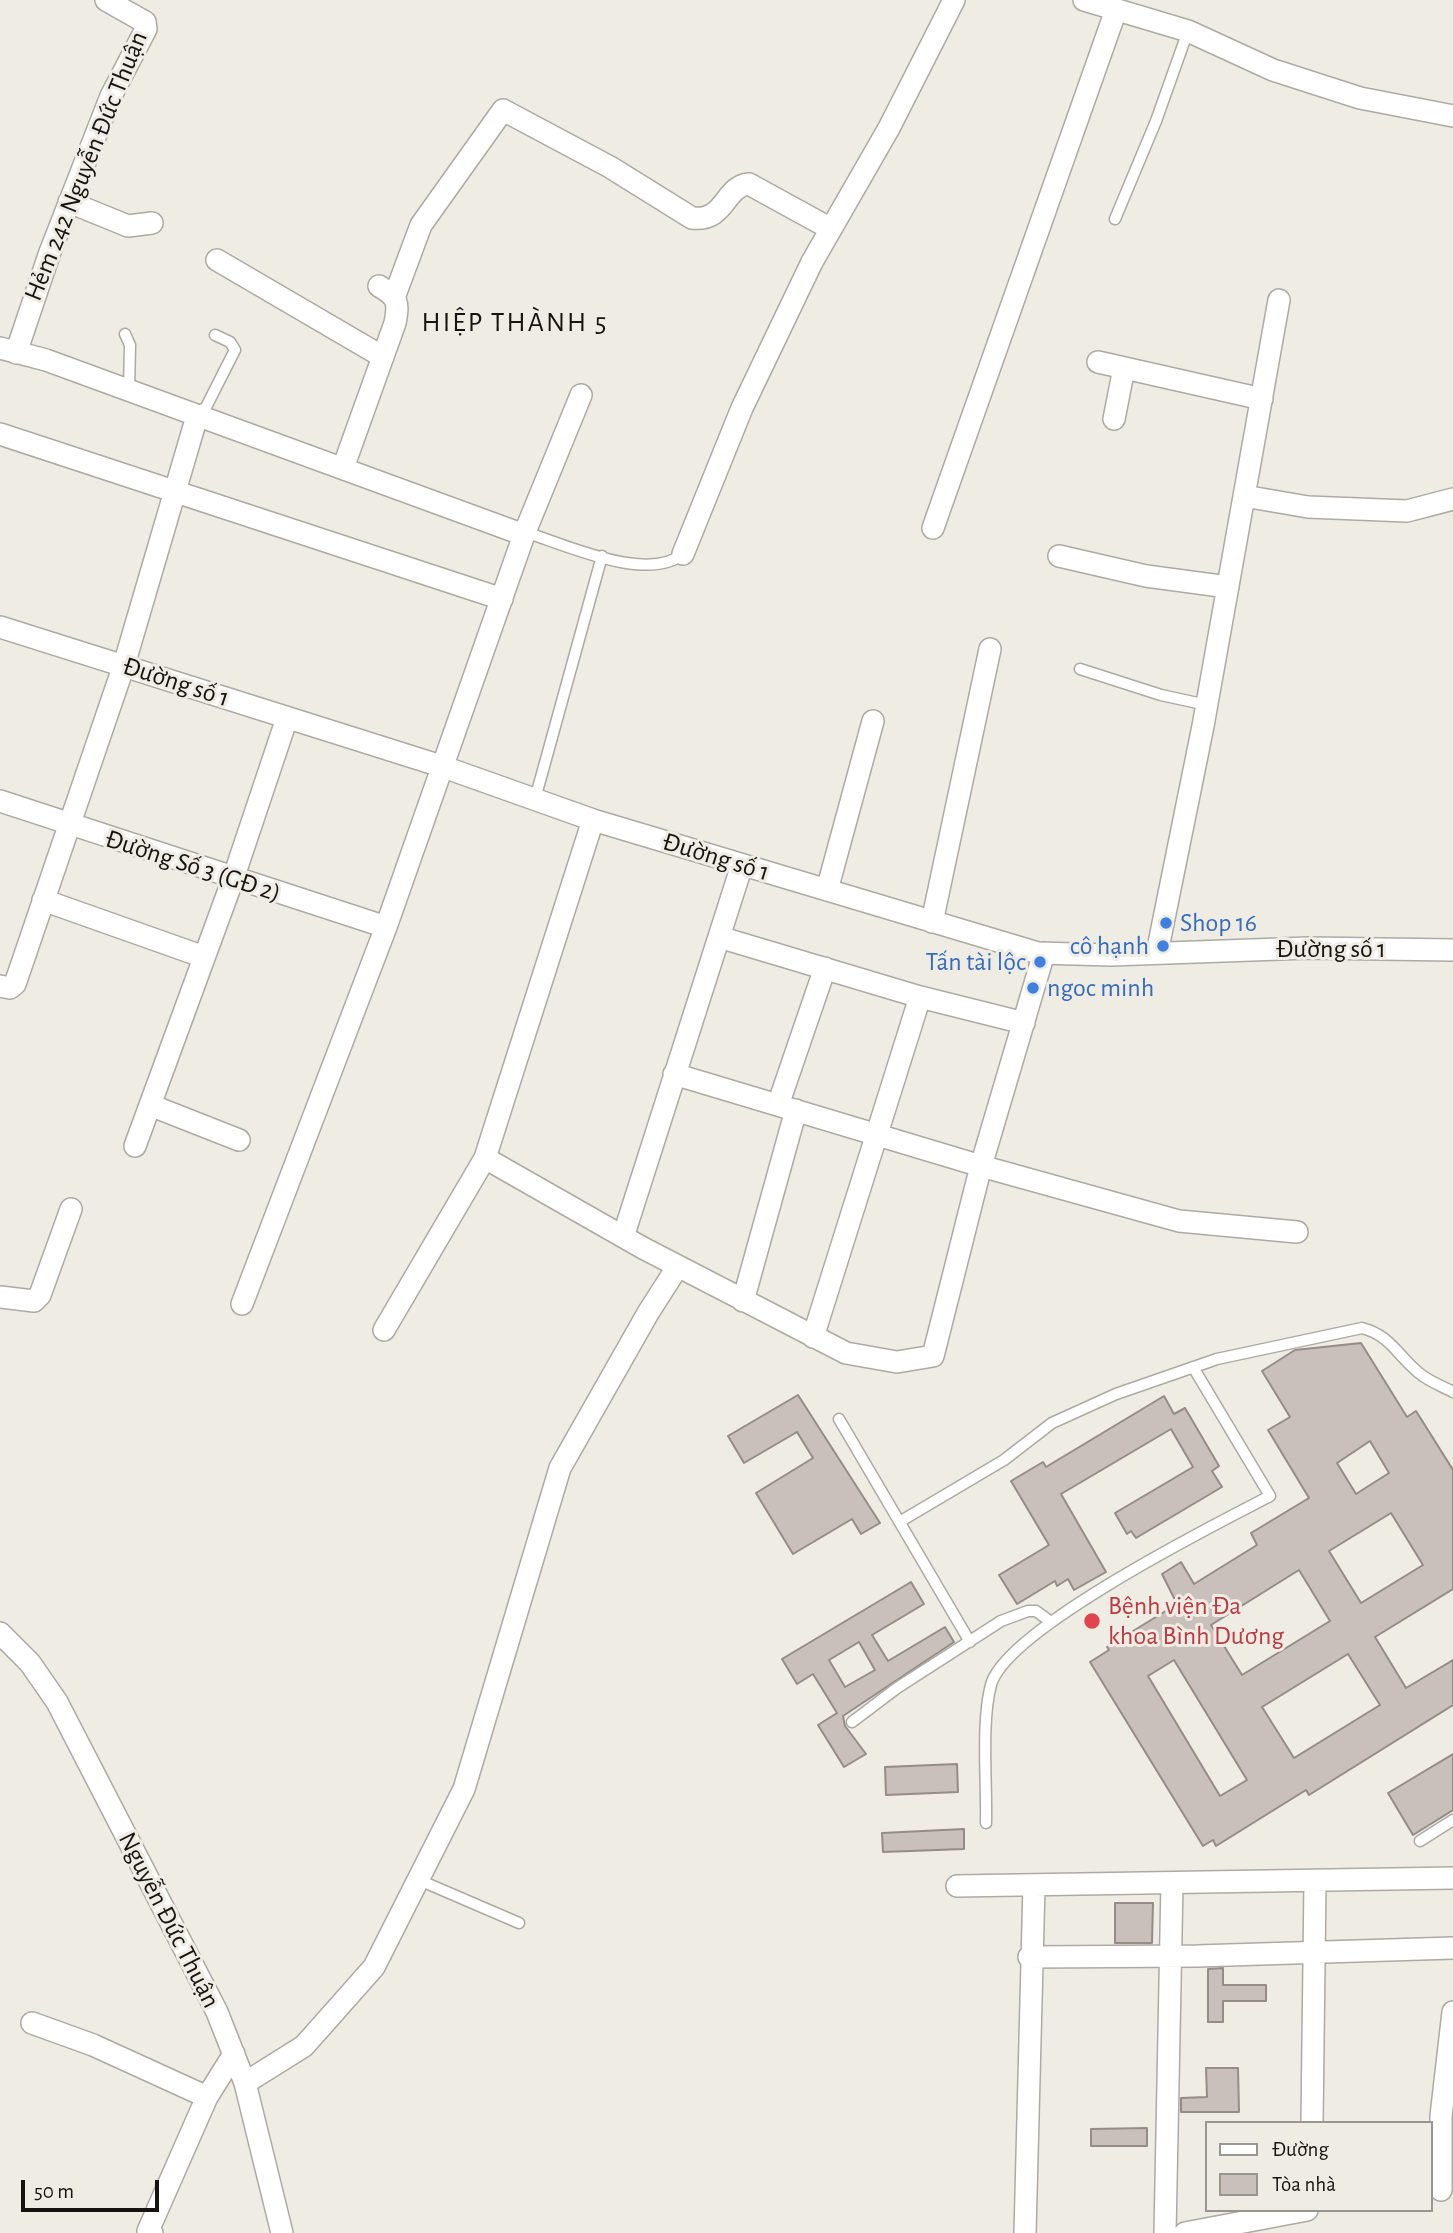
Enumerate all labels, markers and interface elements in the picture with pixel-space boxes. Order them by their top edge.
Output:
street label: Hẻm 242 Nguyễn Đức Thuận [18,27,154,305]
district label: HIỆP THÀNH 5 [423,306,607,340]
street label: Đường số 1 [119,650,233,714]
street label: Đường Số 3 (GĐ 2) [101,823,285,909]
street label: Đường số 1 [659,826,773,888]
place label: Shop 16 [1180,907,1257,939]
marker: Shop 16 [1158,915,1174,931]
place label: cô hạnh [1070,930,1149,962]
street label: Đường số 1 [1276,933,1386,965]
marker: cô hạnh [1155,938,1171,954]
place label: Tấn tài lộc [925,946,1026,978]
marker: Tấn tài lộc [1032,954,1048,970]
place label: ngoc minh [1047,972,1154,1004]
marker: ngoc minh [1025,980,1041,996]
place label: Bệnh viện Đa khoa Bình Dương [1108,1590,1284,1652]
marker: Bệnh viện Đa khoa Bình Dương [1082,1611,1102,1631]
street label: Nguyễn Đức Thuận [111,1827,227,2013]
legend [1204,2121,1432,2212]
text: Đường [1272,2139,1329,2160]
scale bar [24,2166,163,2210]
text: Tòa nhà [1272,2174,1336,2195]
text: 50 m [34,2181,74,2202]

